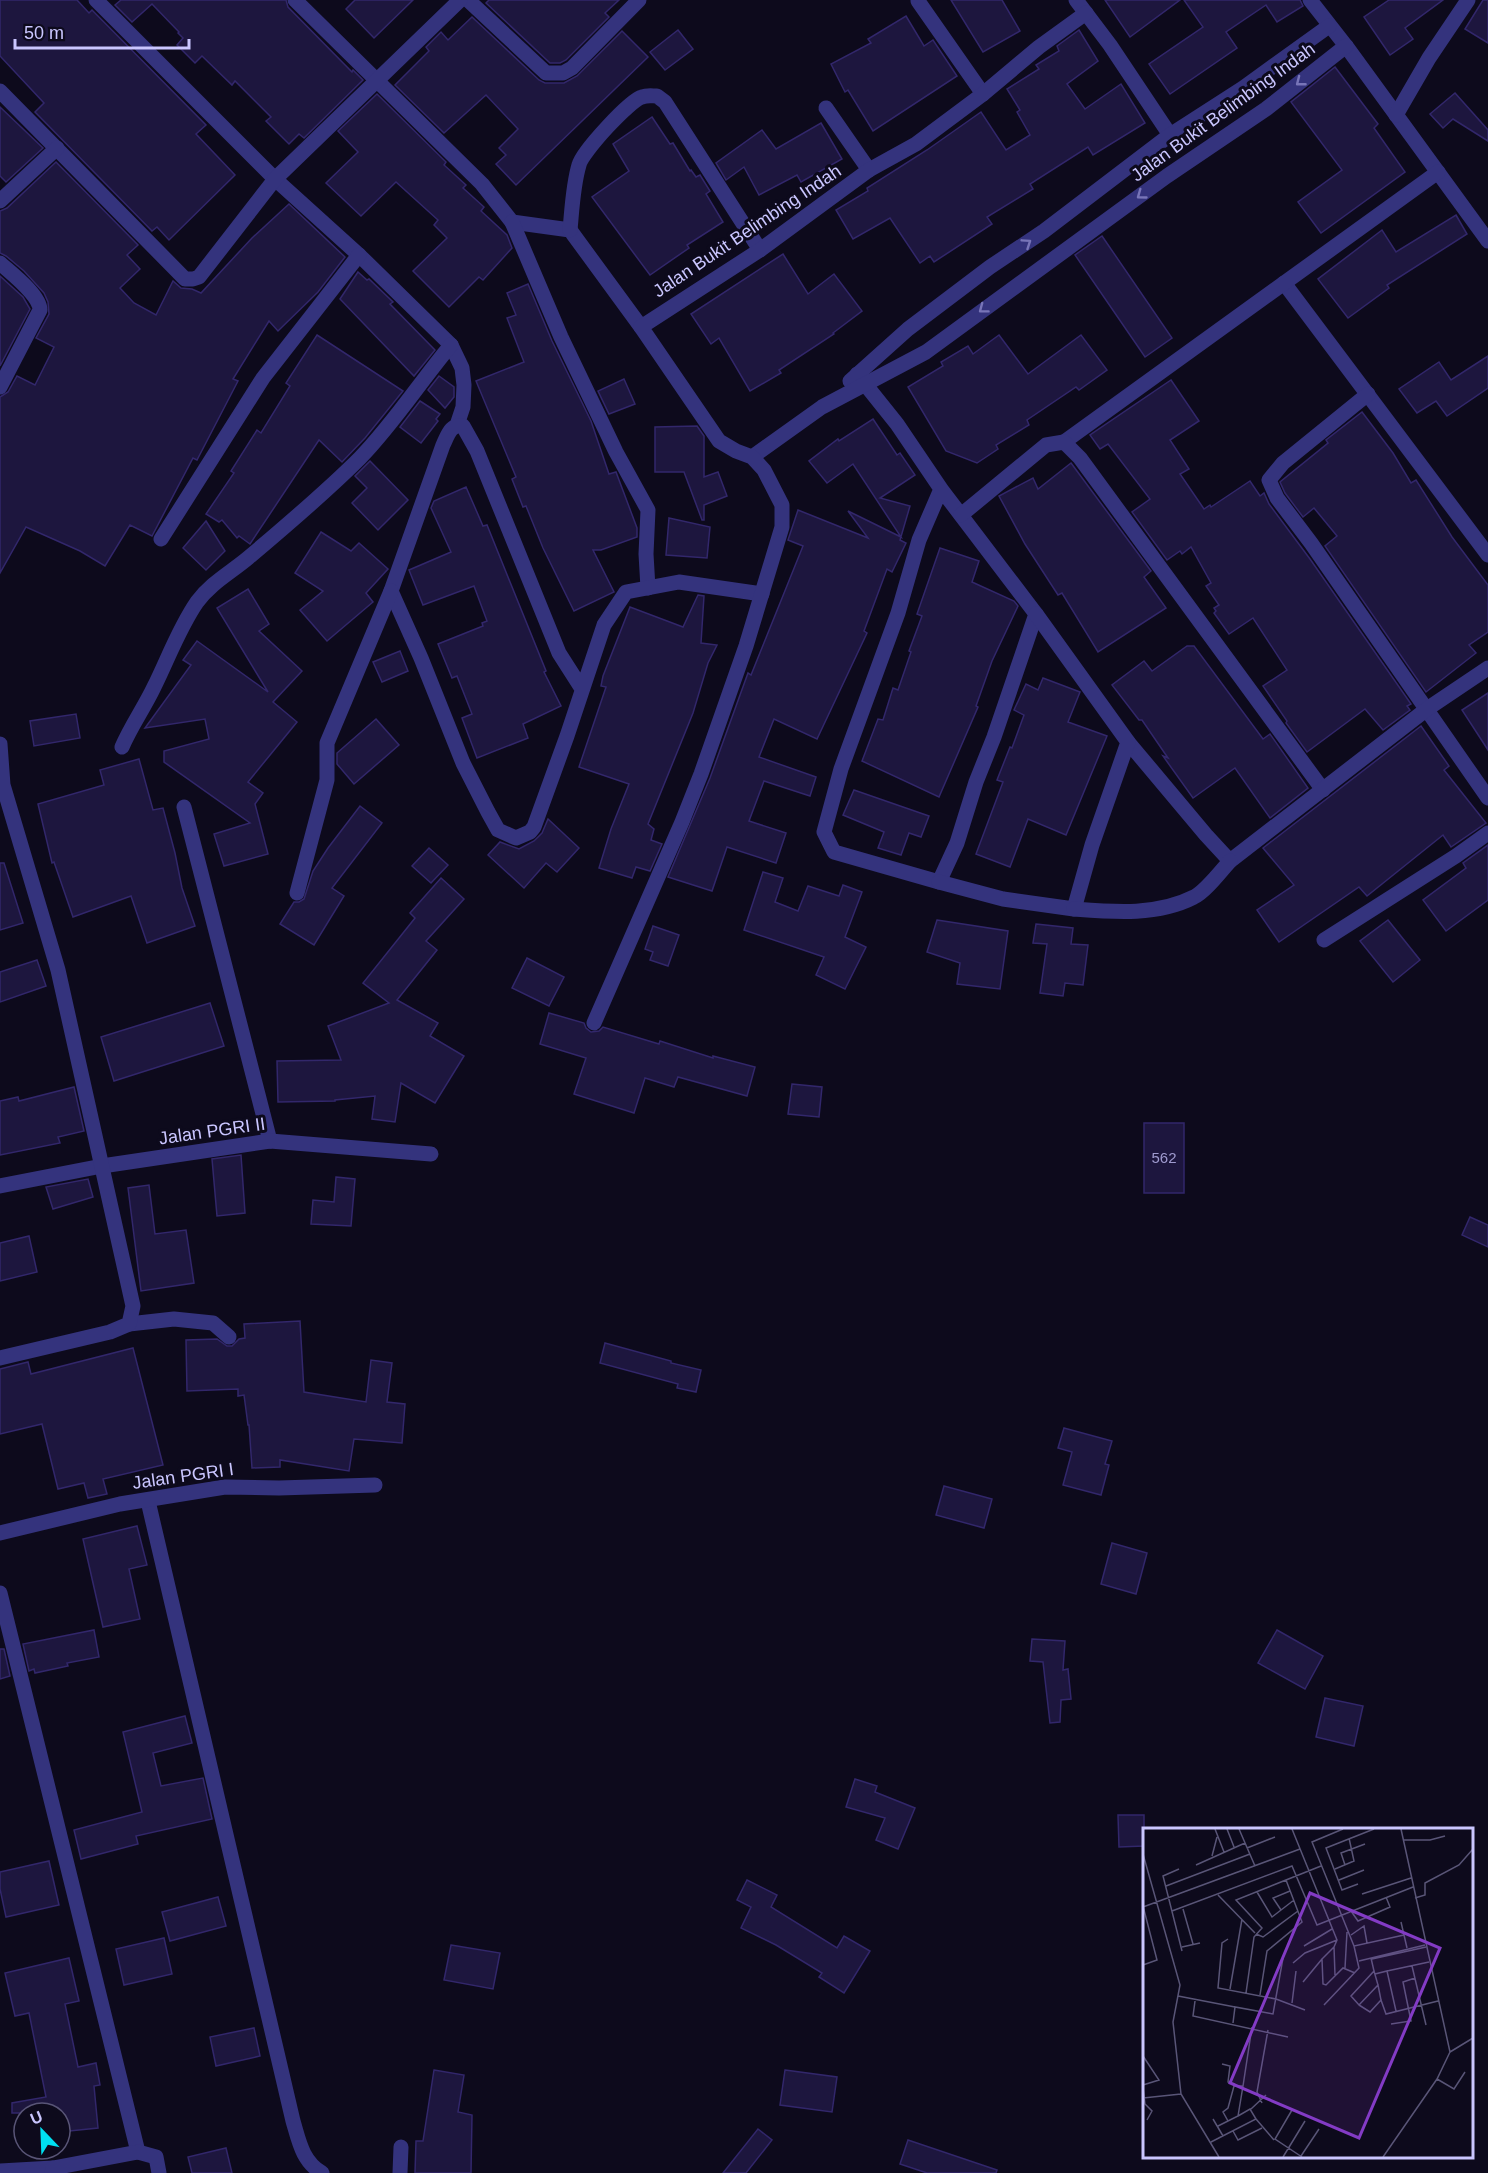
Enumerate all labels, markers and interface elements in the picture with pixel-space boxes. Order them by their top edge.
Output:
scale bar [15,12,189,50]
text: 50 m [24,23,64,43]
street label: Jalan Bukit Belimbing Indah [1127,39,1319,185]
one-way arrow [1296,75,1307,86]
street label: Jalan Bukit Belimbing Indah [649,161,845,301]
one-way arrow [1137,188,1148,199]
one-way arrow [1021,238,1031,250]
one-way arrow [979,302,990,313]
street label: Jalan PGRI II [158,1114,266,1148]
house number: 562 [1151,1149,1177,1166]
street label: Jalan PGRI I [131,1459,235,1493]
inset map [1143,1828,1473,2158]
north arrow [12,2101,72,2161]
text: U [28,2108,45,2128]

